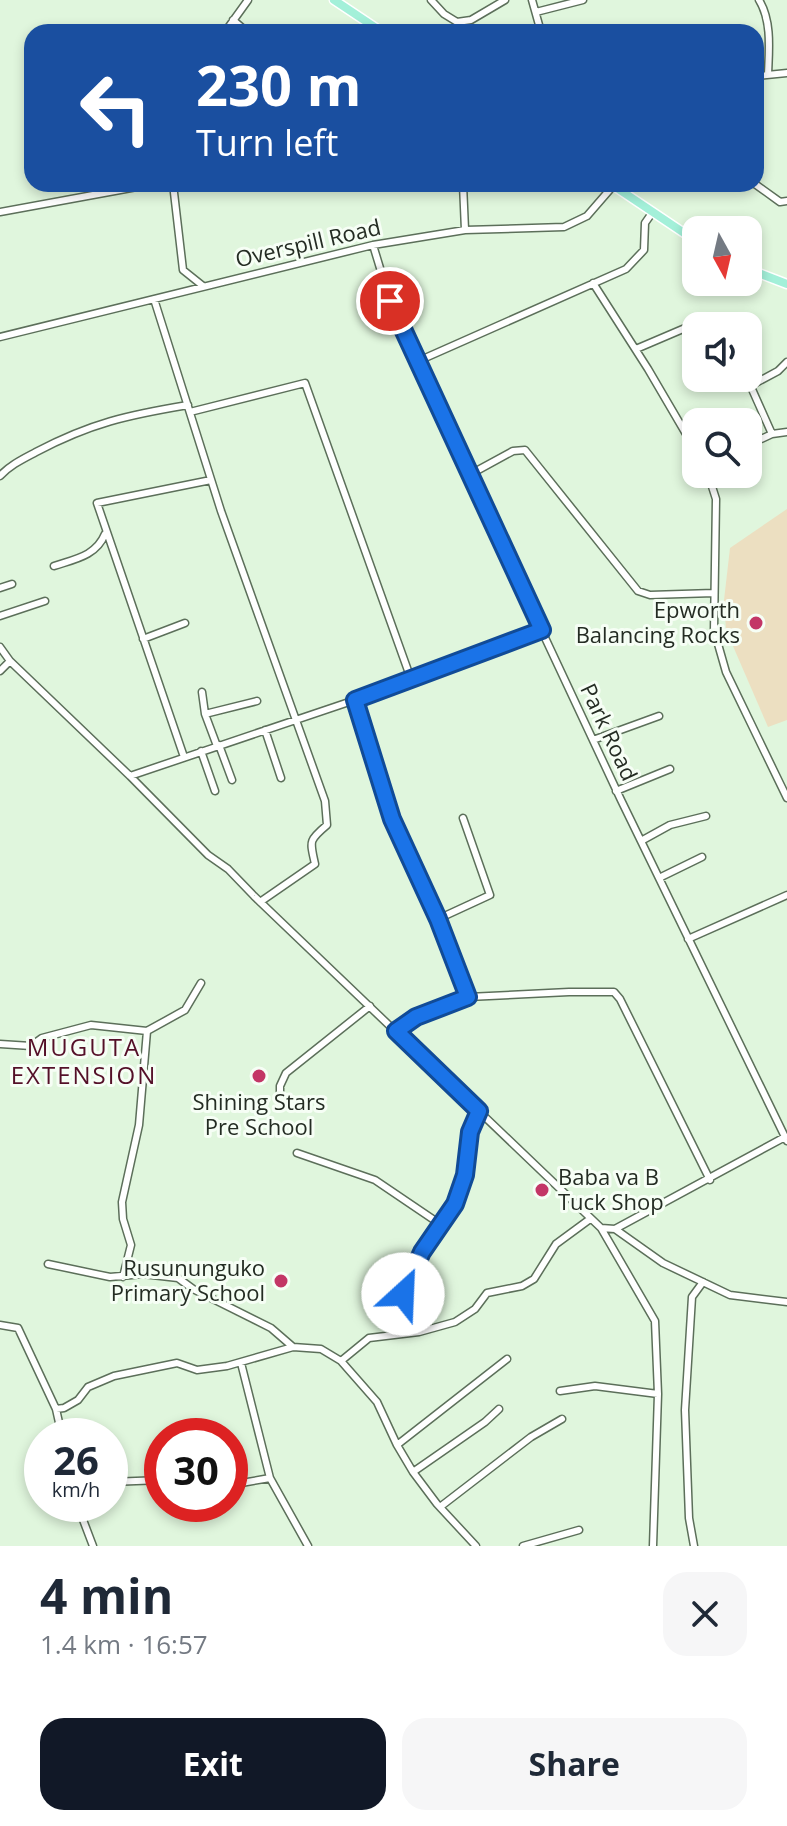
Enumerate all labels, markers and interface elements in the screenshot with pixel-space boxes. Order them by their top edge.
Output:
text: 230 m [196,46,362,122]
icon: left [64,56,168,160]
text: Turn left [196,118,338,167]
street label: Overspill Road [232,211,383,273]
north arrow [682,216,762,296]
map controls [682,216,762,488]
pin [356,267,424,335]
icon: arrive [368,279,412,323]
button: sound [682,312,762,392]
button: search [682,408,762,488]
place label: Epworth Balancing Rocks [576,594,740,649]
marker: Epworth Balancing Rocks [747,614,765,632]
street label: Park Road [574,678,646,785]
district label: MUGUTA EXTENSION [11,1030,157,1091]
marker: Shining Stars Pre School [250,1067,268,1085]
place label: Shining Stars Pre School [193,1086,325,1141]
place label: Baba va B Tuck Shop [558,1161,664,1216]
marker: Baba va B Tuck Shop [533,1181,551,1199]
place label: Rusununguko Primary School [111,1252,265,1307]
position arrow [361,1252,445,1336]
marker: Rusununguko Primary School [272,1272,290,1290]
speed limit sign: 30 [144,1418,248,1522]
text: 26 [53,1432,99,1487]
text: km/h [52,1476,100,1503]
text: 4 min [40,1563,173,1628]
button: close [663,1572,747,1656]
text: 1.4 km · 16:57 [40,1626,208,1662]
button: Exit [40,1718,386,1810]
button: Share [402,1718,747,1810]

